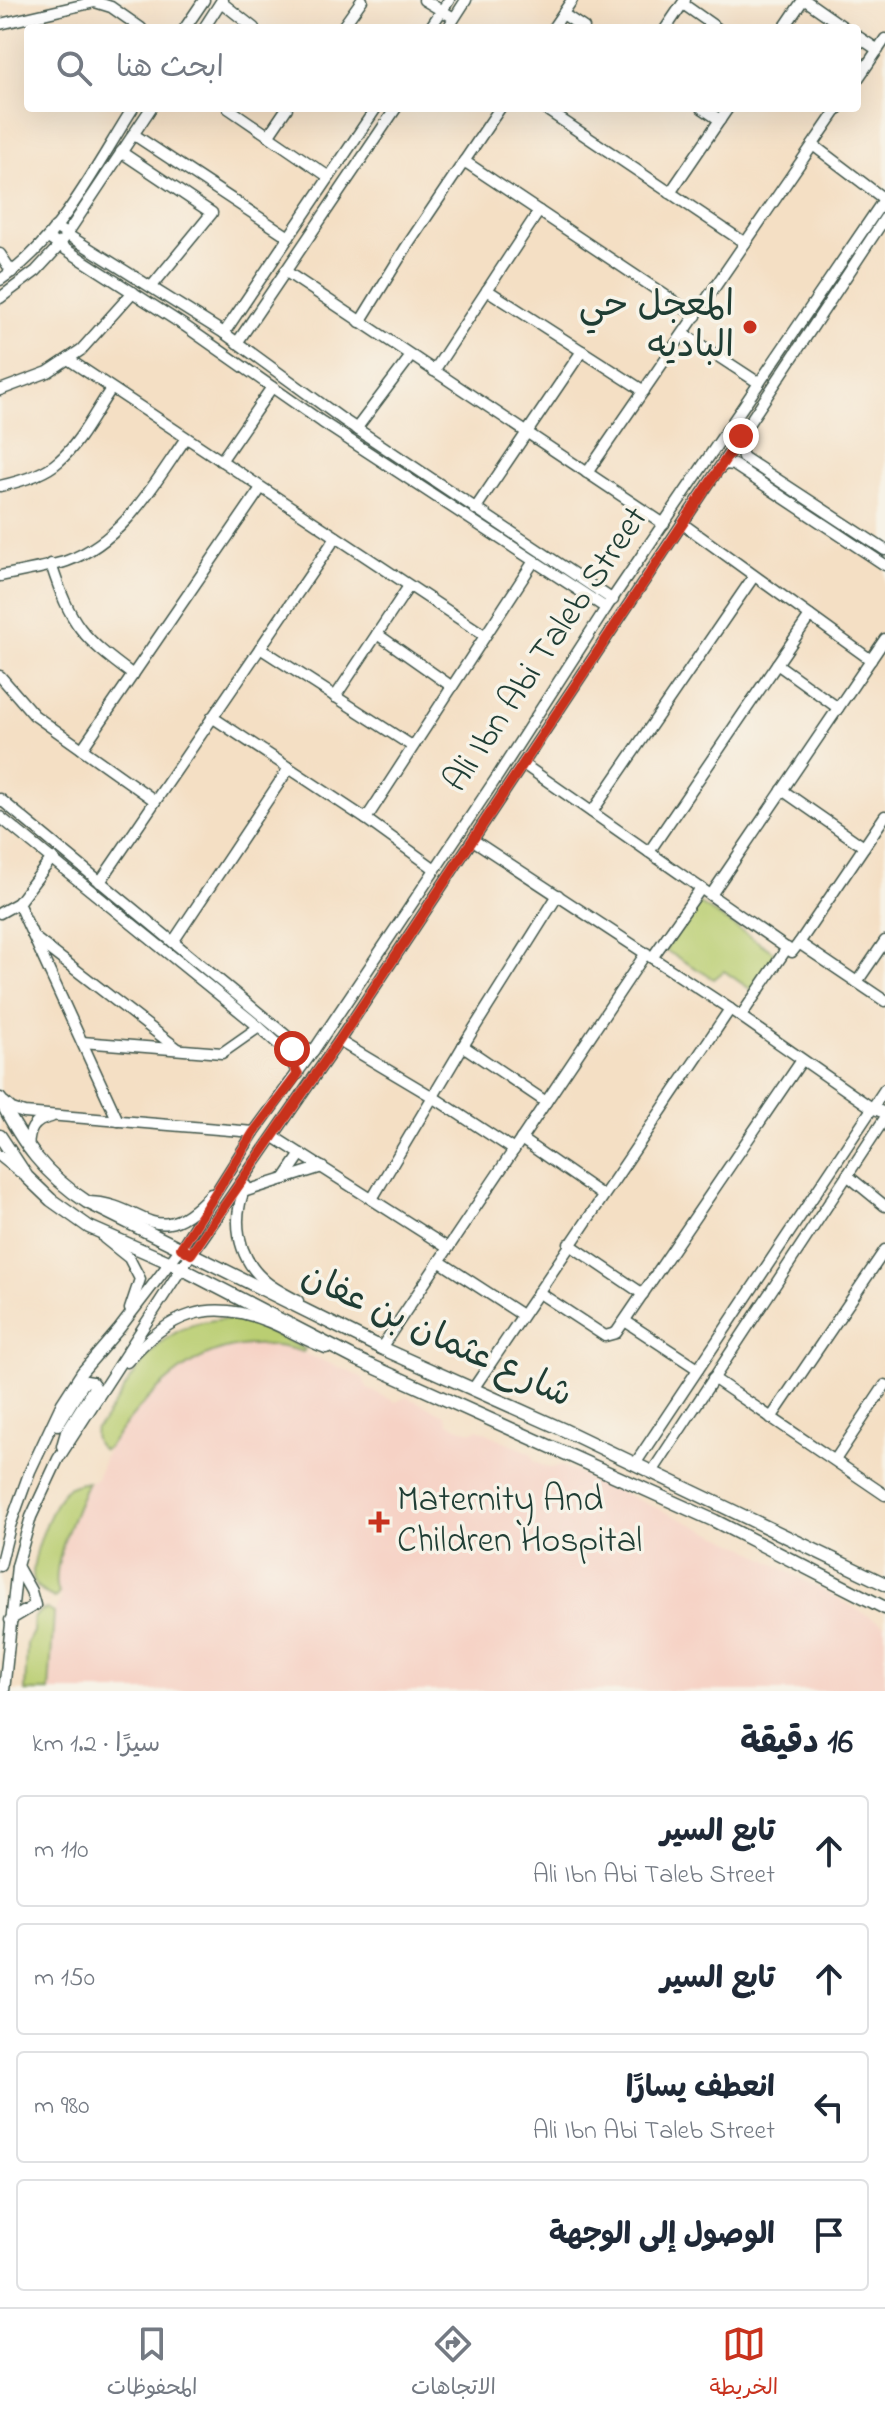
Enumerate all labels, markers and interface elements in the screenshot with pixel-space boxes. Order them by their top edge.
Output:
search box [24,24,861,112]
icon: search [52,46,96,90]
text: ابحث هنا [116,47,224,91]
place label: المعجل حي الباديه [579,280,734,374]
marker: المعجل حي الباديه [741,318,759,336]
route end [723,418,759,454]
street label: Ali Ibn Abi Taleb Street [431,496,663,804]
route start [274,1031,310,1067]
street label: شارع عثمان بن عفان [292,1251,580,1423]
place label: Maternity And Children Hospital [397,1475,642,1569]
marker: Maternity And Children Hospital [368,1511,390,1533]
text: 16 دقيقة [740,1719,853,1769]
text: سيرًا · 1.2 km [32,1726,160,1764]
text: تابع السير [661,1811,775,1855]
icon: ahead [807,1829,851,1873]
text: 110 m [34,1832,88,1870]
text: Ali Ibn Abi Taleb Street [533,1857,775,1895]
icon: ahead [807,1957,851,2001]
text: تابع السير [661,1958,775,2002]
text: 150 m [34,1960,95,1998]
text: انعطف يسارًا [626,2067,775,2111]
icon: left [807,2085,851,2129]
text: 980 m [34,2088,90,2126]
text: Ali Ibn Abi Taleb Street [533,2113,775,2151]
icon: arrive [807,2213,851,2257]
text: الوصول إلى الوجهة [549,2214,775,2258]
tab: المحفوظات [107,2322,197,2406]
tab: الاتجاهات [411,2322,496,2406]
tab: الخريطة [710,2322,778,2406]

